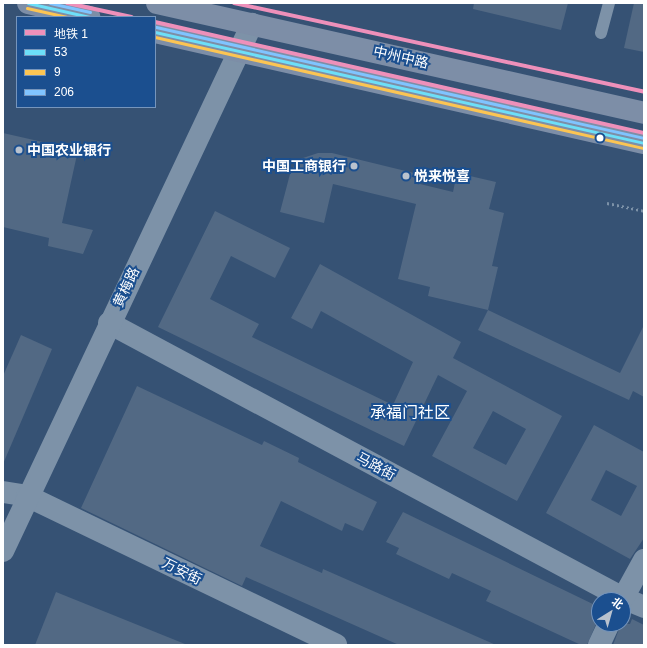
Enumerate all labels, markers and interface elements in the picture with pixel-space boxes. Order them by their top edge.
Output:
legend [16,16,156,108]
text: 地铁 1 [54,27,88,41]
street label: 中州中路 [372,43,430,71]
text: 53 [54,45,67,59]
text: 9 [54,65,61,79]
text: 206 [54,85,74,99]
unlabelled marker [595,133,605,143]
place label: 中国农业银行 [27,142,111,158]
marker: 中国农业银行 [14,145,24,155]
place label: 中国工商银行 [262,158,346,174]
marker: 中国工商银行 [349,161,359,171]
place label: 悦来悦喜 [414,168,470,184]
marker: 悦来悦喜 [401,171,411,181]
street label: 黄梅路 [110,264,142,310]
district label: 承福门社区 [370,403,450,423]
street label: 马路街 [354,449,398,483]
street label: 万安街 [159,554,205,588]
north arrow [591,592,631,632]
text: 北 [610,595,626,611]

